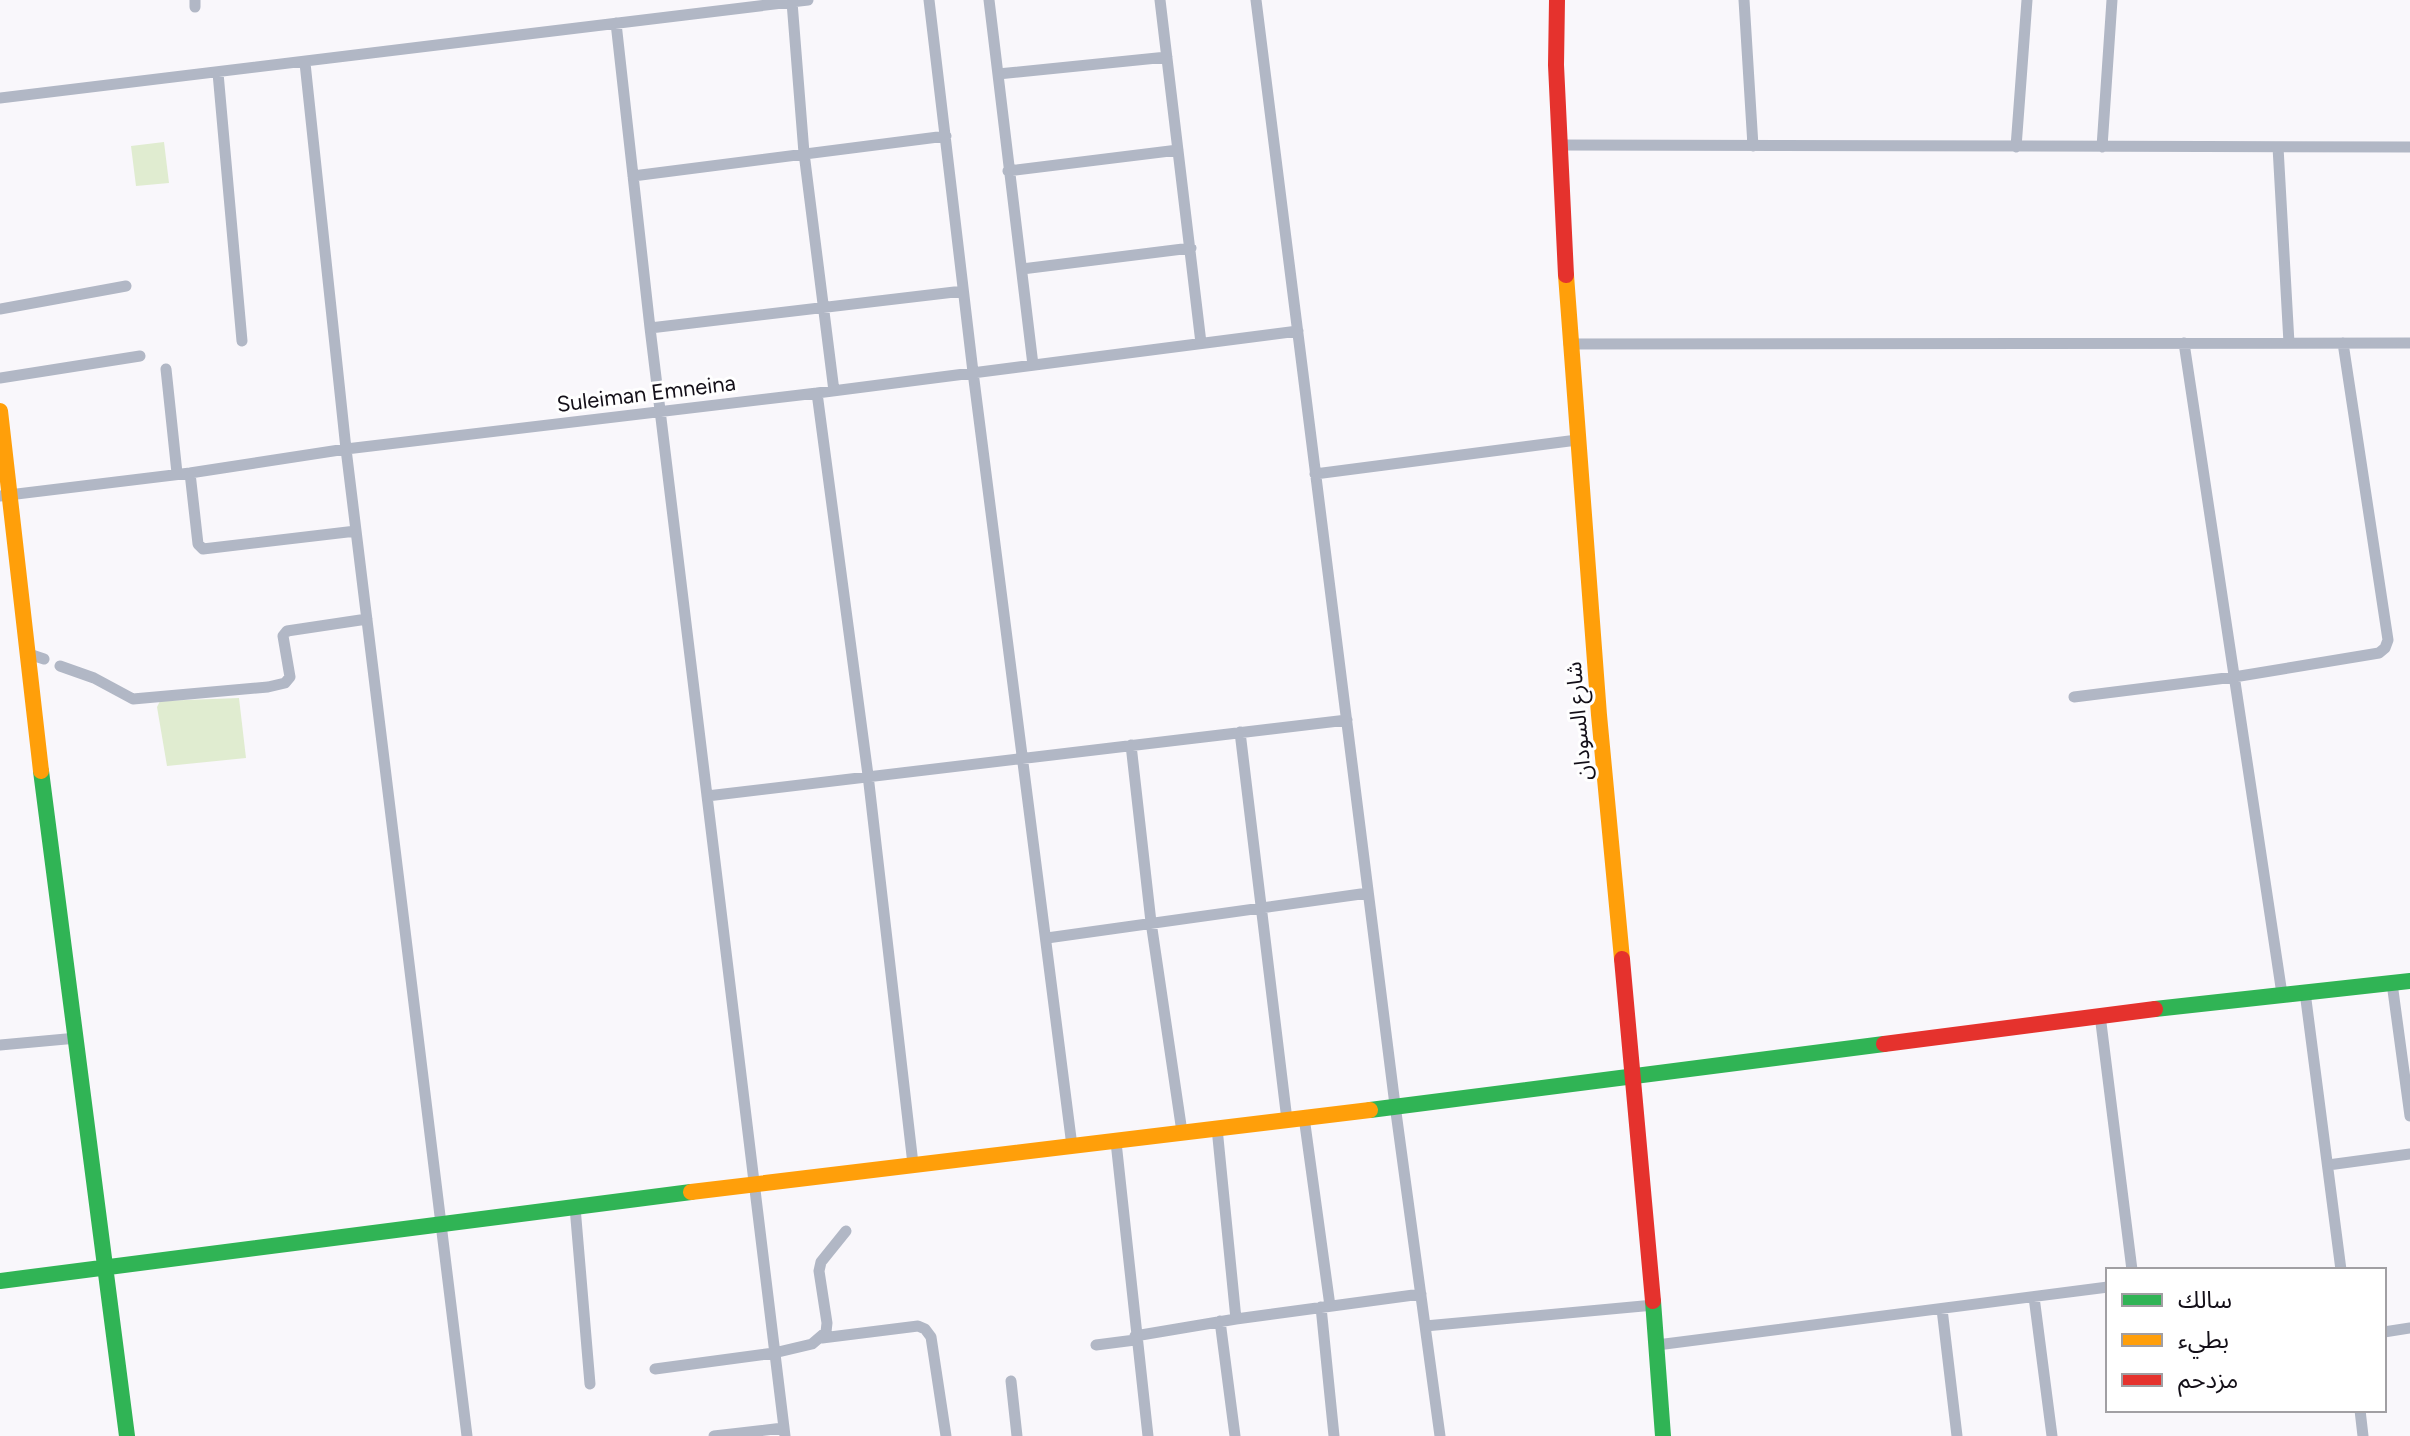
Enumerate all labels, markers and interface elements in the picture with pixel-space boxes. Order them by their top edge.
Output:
street label: Suleiman Emneina [555,369,737,418]
street label: شارع السودان [1560,660,1600,781]
legend [2106,1268,2386,1412]
text: سالك [2178,1285,2232,1314]
text: بطيء [2178,1325,2229,1359]
text: مزدحم [2178,1365,2238,1397]

